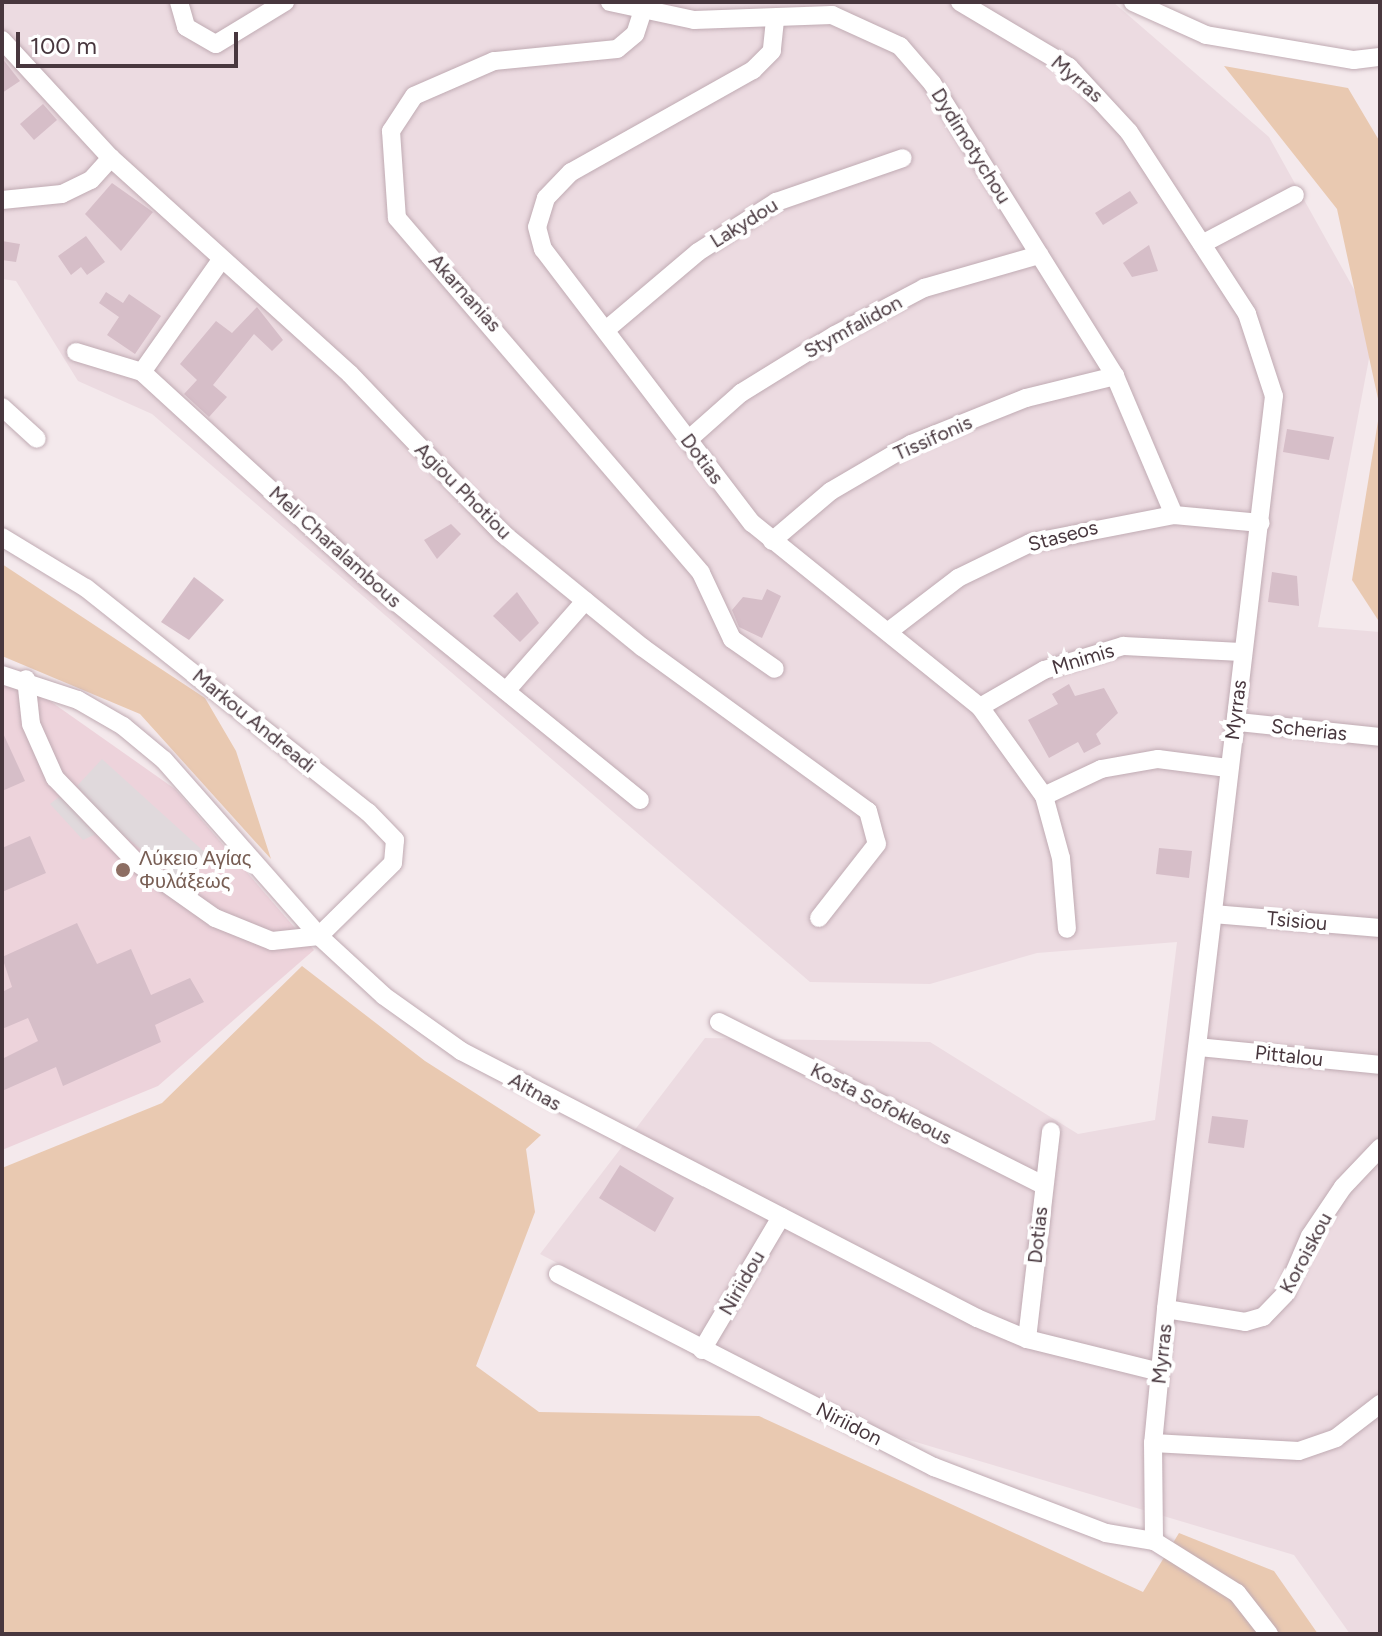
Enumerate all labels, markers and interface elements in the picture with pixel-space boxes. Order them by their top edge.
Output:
scale bar [20,16,242,66]
text: 100 m [30,31,97,60]
street label: Myrras [1046,50,1108,108]
street label: Dydimotychou [926,84,1016,208]
street label: Lakydou [706,193,782,253]
street label: Akarnanias [424,249,506,337]
street label: Stymfalidon [800,290,906,364]
street label: Tissifonis [890,410,976,466]
street label: Dotias [675,429,729,489]
street label: Agiou Photiou [410,438,516,544]
street label: Meli Charalambous [264,481,406,613]
street label: Staseos [1026,515,1100,557]
street label: Mnimis [1049,638,1117,680]
street label: Markou Andreadi [187,664,321,778]
street label: Myrras [1220,679,1252,741]
street label: Scherias [1270,714,1348,746]
place label: Λύκειο Αγίας Φυλάξεως [139,846,251,893]
marker: Λύκειο Αγίας Φυλάξεως [114,861,132,879]
street label: Tsisiou [1266,906,1328,936]
street label: Pittalou [1254,1040,1324,1072]
street label: Kosta Sofokleous [806,1058,956,1150]
street label: Aitnas [505,1068,565,1116]
street label: Dotias [1023,1205,1053,1265]
street label: Koroiskou [1275,1208,1337,1298]
street label: Niriidou [714,1246,770,1320]
street label: Myrras [1147,1323,1177,1385]
street label: Niriidon [812,1397,886,1451]

